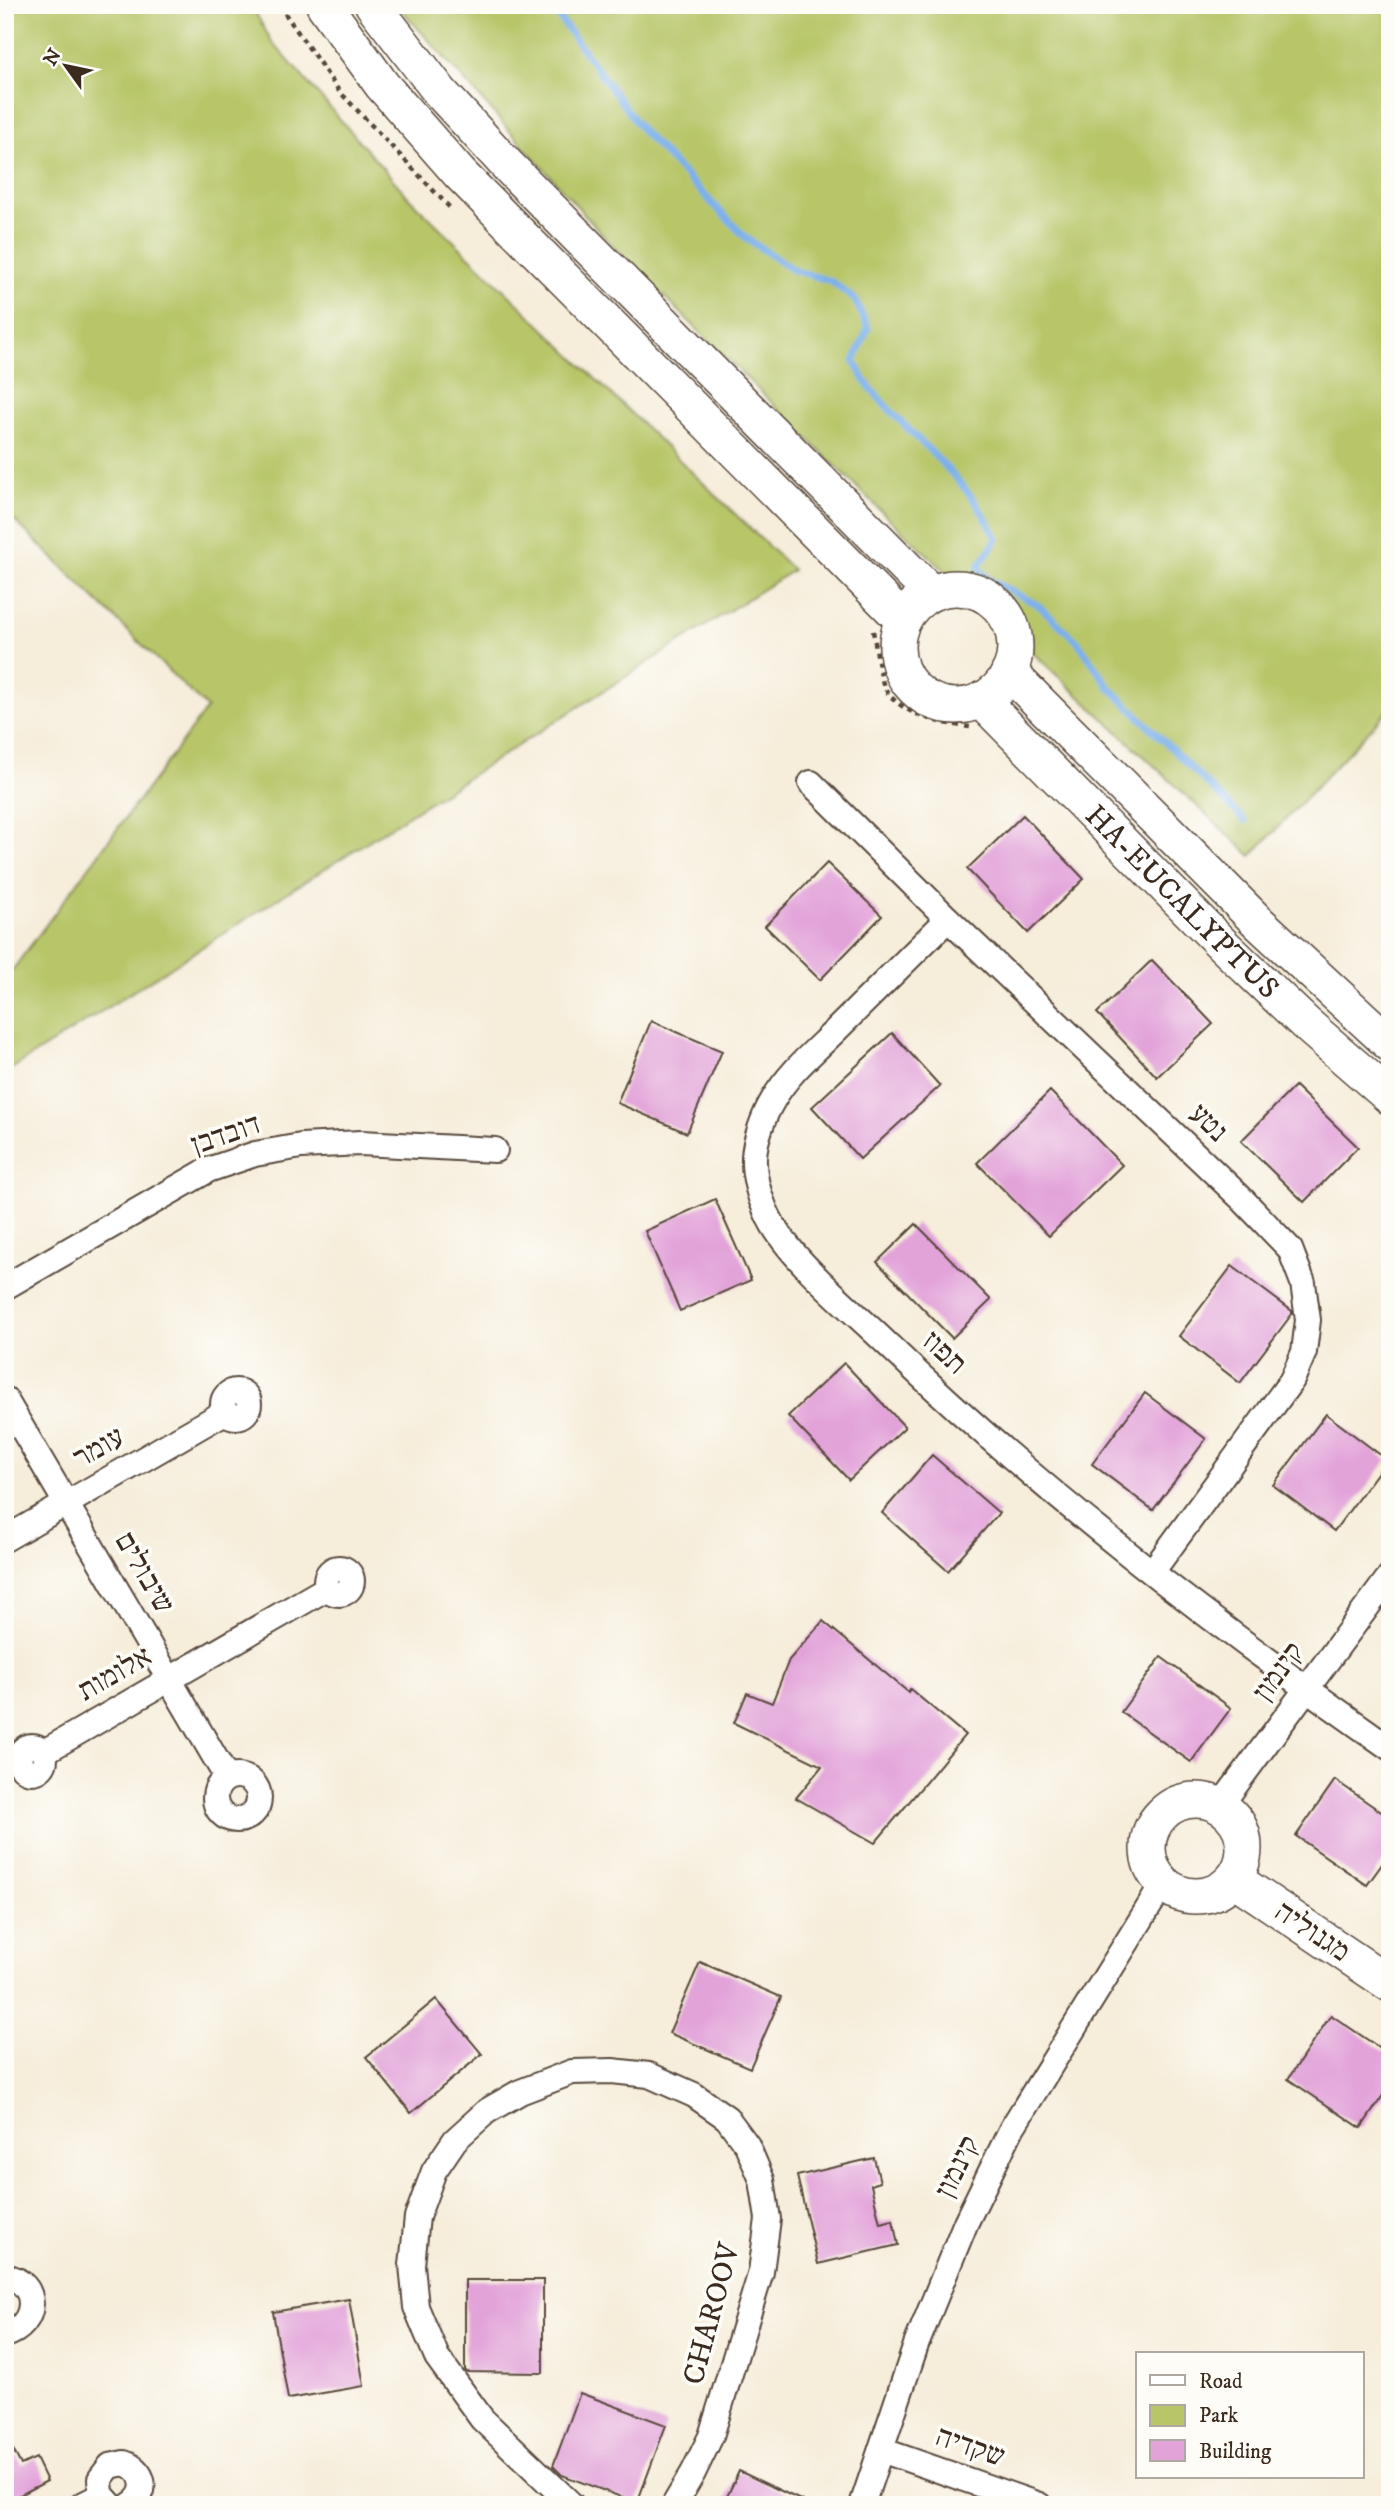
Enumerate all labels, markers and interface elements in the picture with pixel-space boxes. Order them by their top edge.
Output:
north arrow [32,32,102,102]
text: N [39,44,67,70]
street label: HA-EUCALYPTUS [1077,798,1287,1007]
street label: נטע [1181,1096,1235,1150]
street label: דובדבן [186,1106,266,1164]
street label: תפוז [914,1323,974,1383]
street label: עומר [67,1419,131,1477]
street label: שיבולים [106,1526,182,1620]
street label: קינמון [1245,1635,1313,1709]
street label: אלומות [71,1638,159,1710]
street label: מגנוליה [1267,1893,1357,1971]
street label: קינמון [927,2130,989,2204]
street label: CHAROOV [675,2238,749,2389]
legend [1136,2352,1364,2478]
text: Road [1199,2369,1243,2395]
text: Park [1199,2403,1239,2429]
street label: שקדיה [930,2418,1010,2476]
text: Building [1199,2439,1272,2465]

